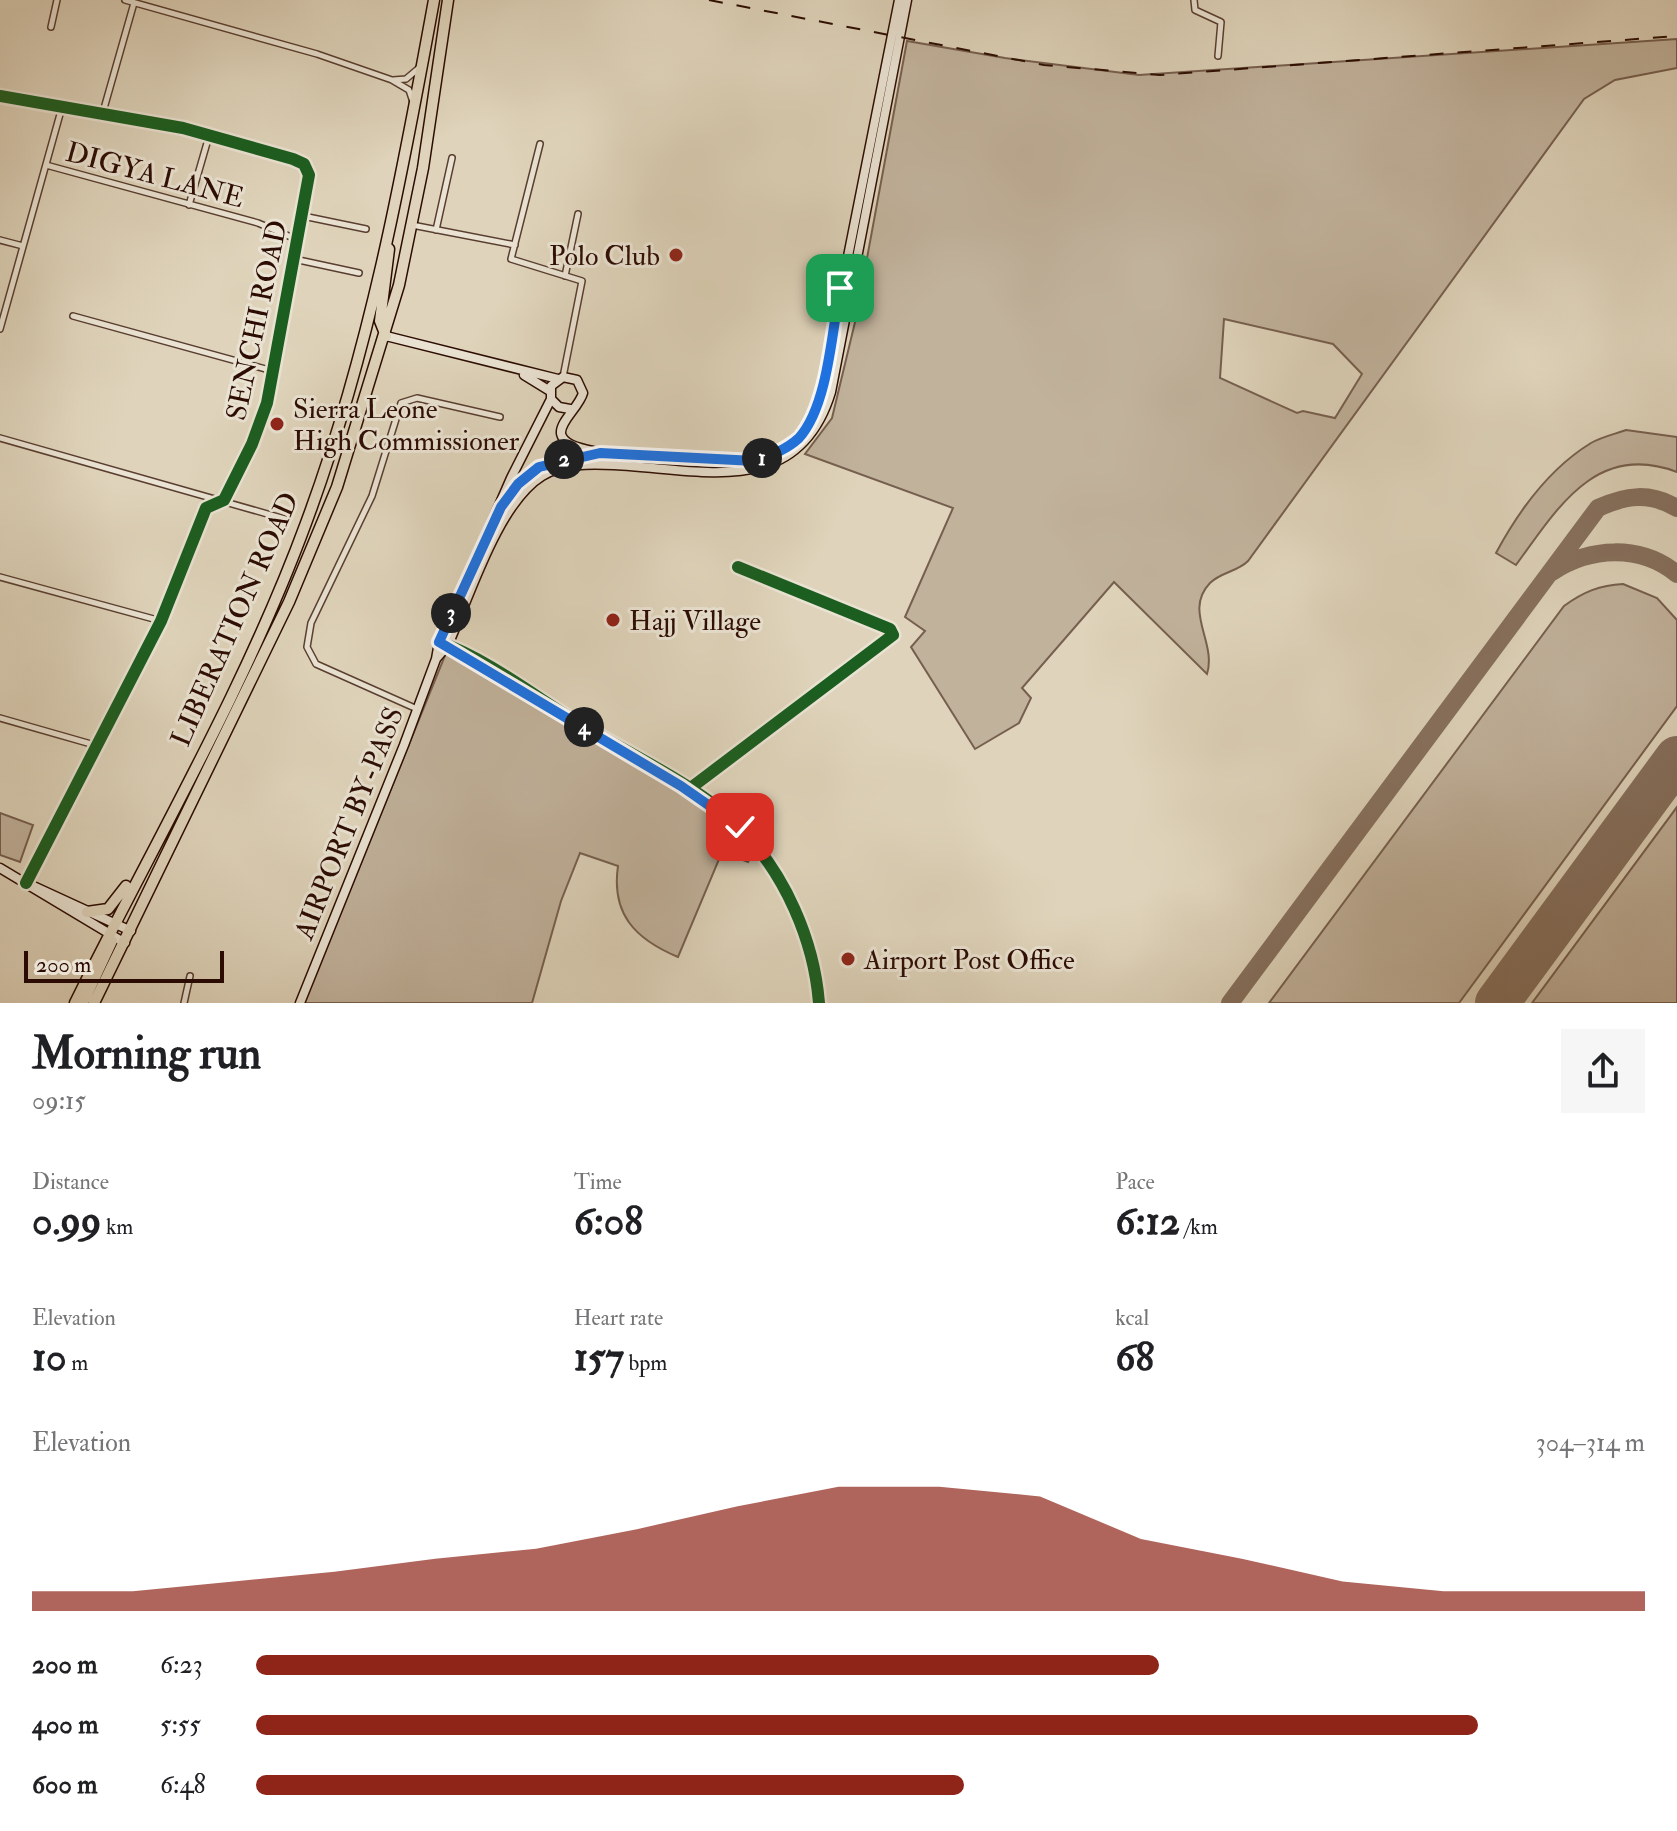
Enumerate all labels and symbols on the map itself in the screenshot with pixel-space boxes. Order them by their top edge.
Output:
street label: DIGYA LANE [62,135,248,216]
street label: SENCHI ROAD [219,217,296,424]
place label: Polo Club [549,239,660,274]
marker: Polo Club [667,246,685,264]
pin [806,254,874,322]
place label: Sierra Leone High Commissioner [293,392,520,459]
marker: Sierra Leone High Commissioner [268,415,286,433]
pin: 1 [742,438,782,478]
pin: 2 [544,439,584,479]
street label: LIBERATION ROAD [164,487,307,752]
pin: 3 [431,593,471,633]
place label: Hajj Village [629,604,761,639]
marker: Hajj Village [604,611,622,629]
street label: AIRPORT BY-PASS [286,702,412,946]
pin: 4 [564,707,604,747]
pin [706,793,774,861]
place label: Airport Post Office [863,943,1075,978]
scale bar [24,947,224,983]
marker: Airport Post Office [839,950,857,968]

